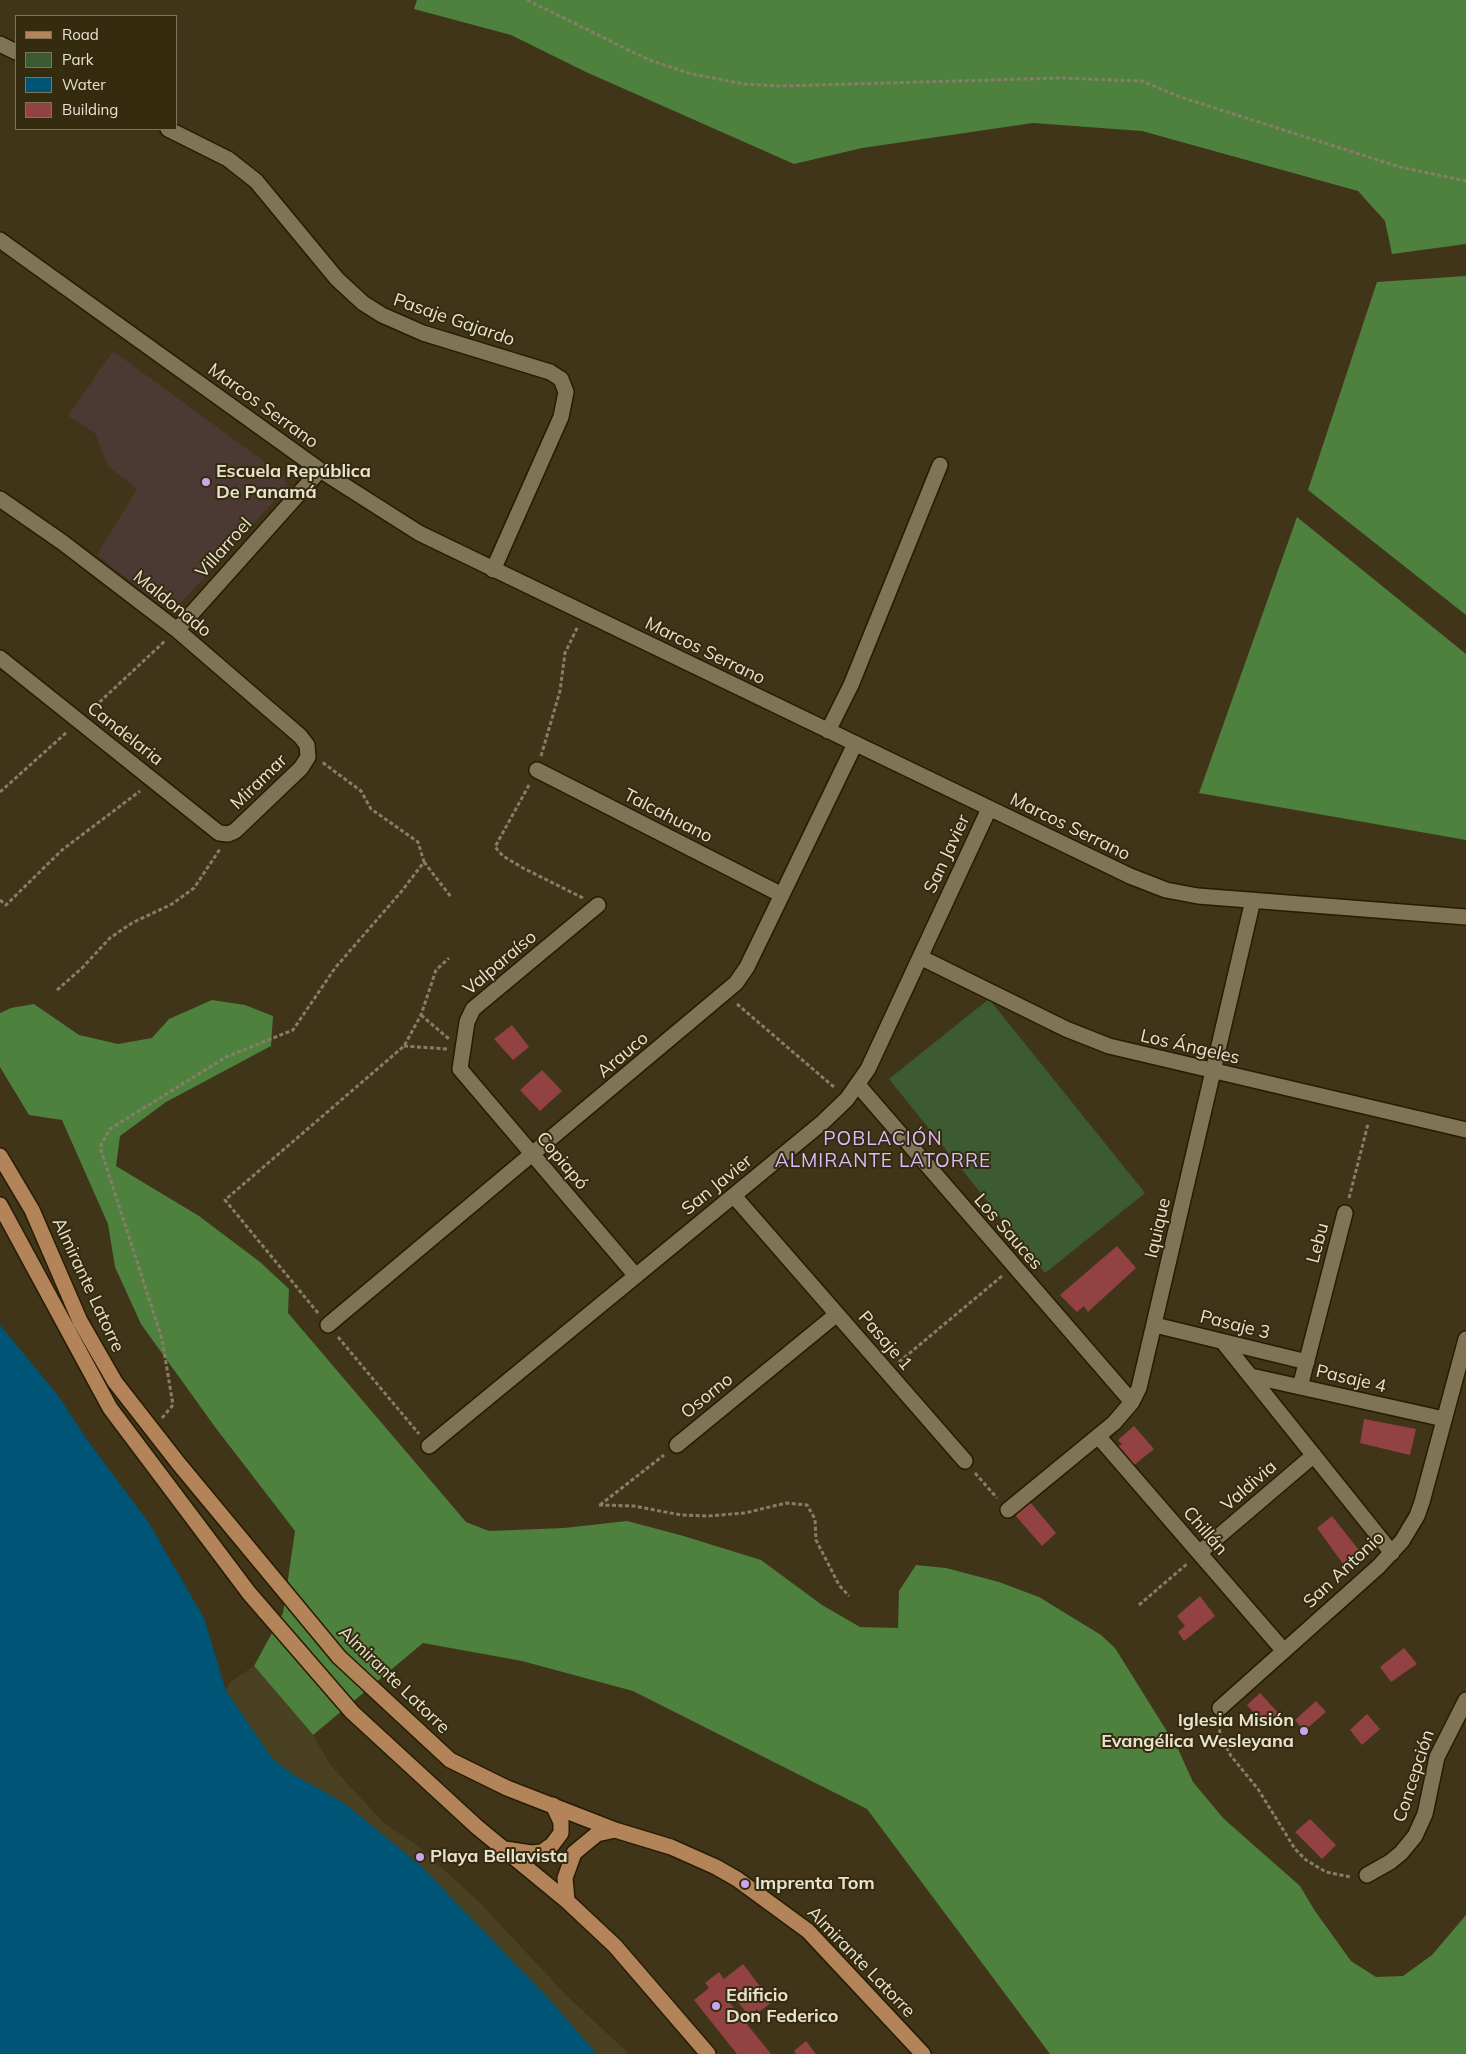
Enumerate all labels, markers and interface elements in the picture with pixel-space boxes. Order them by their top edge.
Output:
legend [15,15,178,130]
text: Road [62,25,99,44]
text: Park [62,50,94,69]
text: Water [62,75,106,94]
text: Building [62,100,118,119]
street label: Pasaje Gajardo [390,289,518,351]
street label: Marcos Serrano [204,359,322,453]
place label: Escuela República De Panamá [216,461,371,504]
marker: Escuela República De Panamá [200,476,212,488]
street label: Villarroel [191,513,257,583]
street label: Maldonado [129,566,215,642]
street label: Marcos Serrano [641,613,769,689]
street label: Candelaria [83,698,167,770]
street label: Miramar [226,750,292,814]
street label: Talcahuano [620,784,716,848]
street label: Marcos Serrano [1006,789,1134,865]
street label: San Javier [919,811,975,897]
street label: Valparaíso [459,926,541,1000]
street label: Los Ángeles [1138,1025,1242,1069]
street label: Arauco [593,1027,653,1083]
street label: Copiapó [532,1128,592,1194]
district label: POBLACIÓN ALMIRANTE LATORRE [773,1128,993,1172]
street label: San Javier [678,1150,756,1220]
street label: Los Sauces [969,1190,1047,1274]
street label: Iquique [1141,1196,1175,1260]
street label: Almirante Latorre [47,1214,129,1356]
street label: Lebu [1302,1221,1334,1265]
street label: Pasaje 3 [1198,1306,1272,1344]
street label: Pasaje 1 [853,1307,917,1375]
street label: Pasaje 4 [1314,1360,1388,1398]
street label: Osorno [677,1369,737,1423]
street label: Valdivia [1217,1456,1281,1516]
street label: Chillán [1178,1502,1232,1560]
street label: San Antonio [1299,1527,1389,1613]
street label: Almirante Latorre [334,1622,454,1738]
place label: Iglesia Misión Evangélica Wesleyana [1101,1710,1294,1752]
marker: Iglesia Misión Evangélica Wesleyana [1298,1725,1310,1737]
street label: Concepción [1389,1727,1439,1825]
place label: Playa Bellavista [430,1846,568,1868]
marker: Playa Bellavista [414,1851,426,1863]
place label: Imprenta Tom [755,1873,875,1895]
marker: Imprenta Tom [739,1878,751,1890]
street label: Almirante Latorre [803,1902,919,2022]
place label: Edificio Don Federico [726,1985,838,2028]
marker: Edificio Don Federico [710,2000,722,2012]

